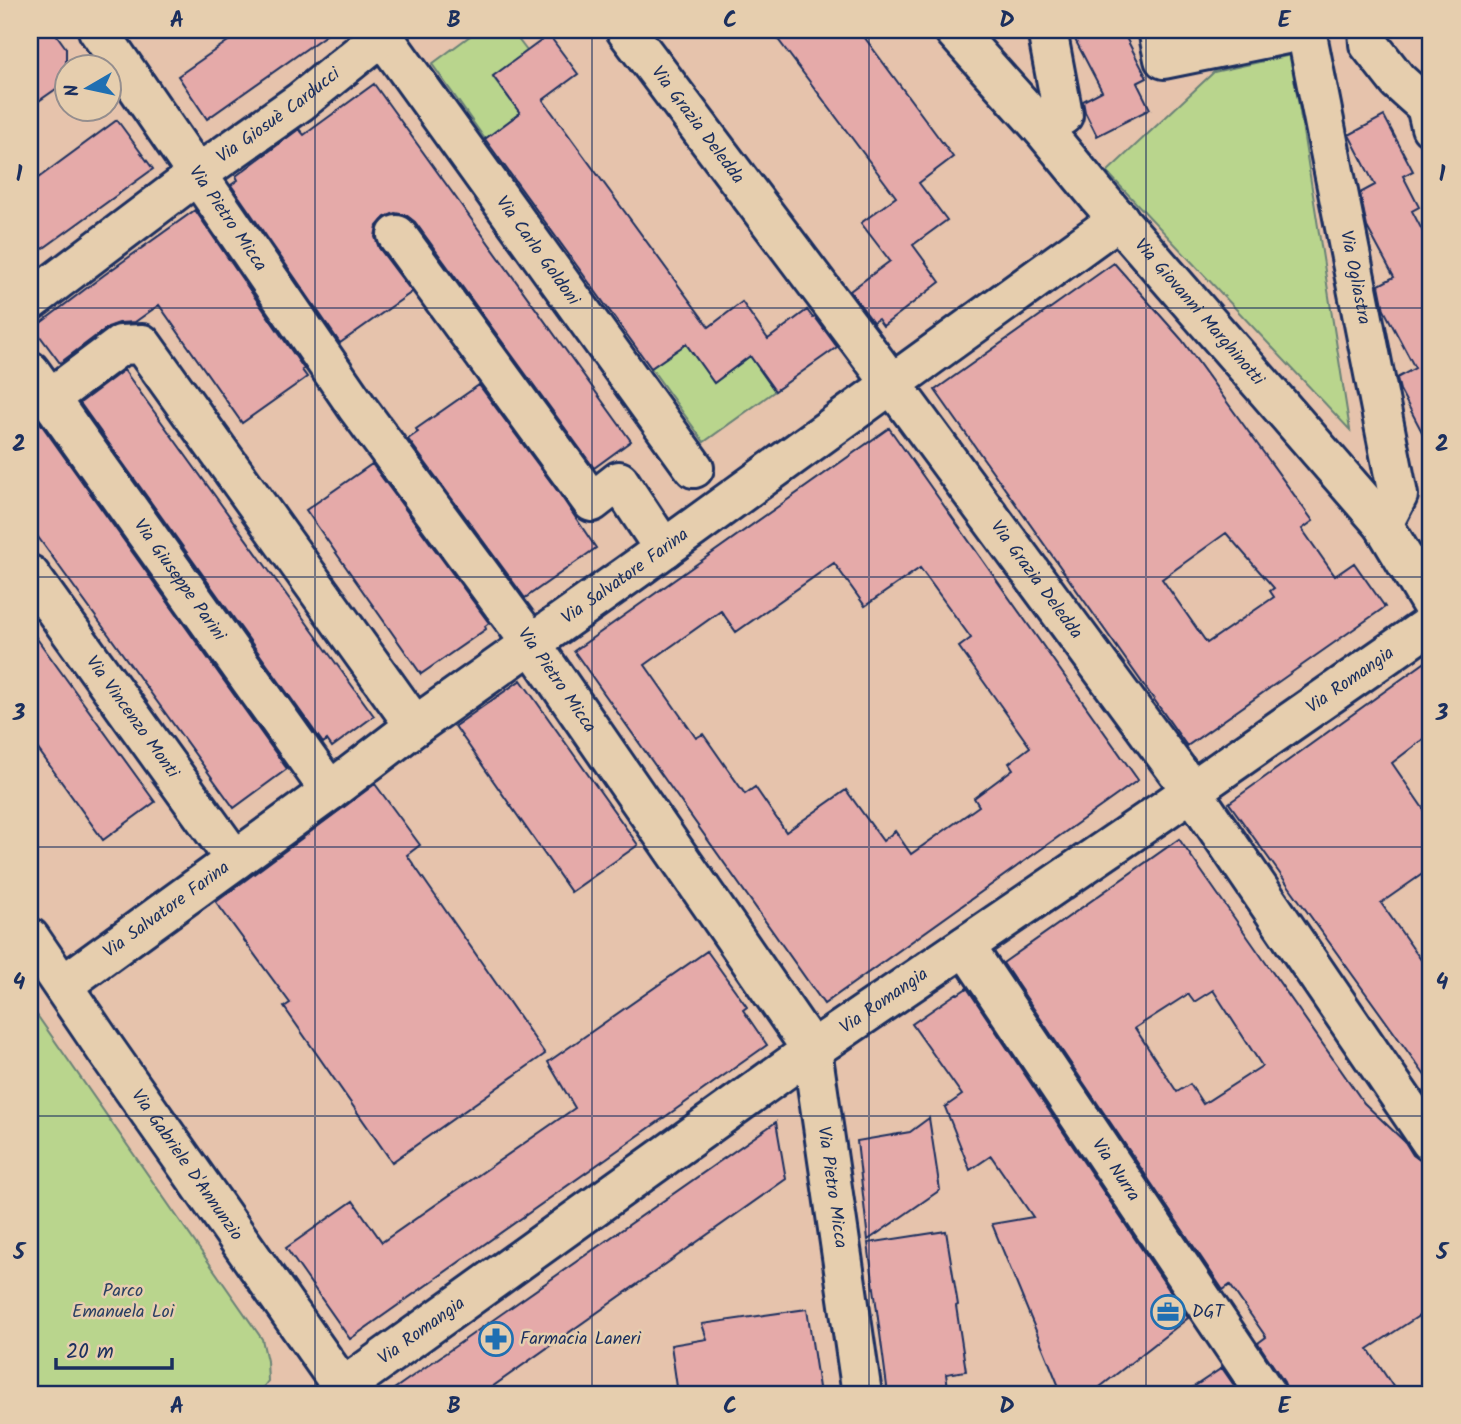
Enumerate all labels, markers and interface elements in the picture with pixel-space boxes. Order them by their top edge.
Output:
text: A [170,3,184,39]
text: B [447,3,461,39]
text: C [723,3,737,39]
text: D [999,3,1015,39]
text: E [1278,3,1292,39]
north arrow [52,52,122,122]
street label: Via Giosuè Carducci [211,60,347,171]
street label: Via Grazia Deledda [643,60,752,190]
text: N [57,82,89,99]
text: 1 [16,157,23,193]
text: 1 [1439,157,1446,193]
street label: Via Pietro Micca [181,160,274,278]
street label: Via Carlo Goldoni [488,190,587,312]
street label: Via Ogliastra [1332,228,1378,327]
street label: Via Giovanni Marghinotti [1127,232,1272,393]
text: 2 [12,427,26,463]
text: 2 [1435,427,1449,463]
street label: Via Giuseppe Parini [126,513,234,648]
street label: Via Grazia Deledda [983,514,1090,645]
street label: Via Salvatore Farina [556,521,695,632]
street label: Via Pietro Micca [510,621,604,739]
street label: Via Romangia [1300,639,1400,721]
street label: Via Vincenzo Monti [78,650,187,785]
text: 3 [12,696,26,732]
text: 3 [1435,696,1449,732]
street label: Via Salvatore Farina [97,854,236,966]
street label: Via Romangia [834,960,934,1042]
text: 4 [13,965,26,1001]
text: 4 [1436,965,1449,1001]
street label: Via Gabriele D'Annunzio [123,1083,250,1247]
street label: Via Pietro Micca [809,1124,855,1250]
street label: Via Nurra [1084,1133,1147,1208]
text: 5 [12,1235,27,1271]
text: 5 [1435,1235,1450,1271]
park label: Parco Emanuela Loi [72,1277,175,1327]
street label: Via Romangia [372,1289,471,1372]
office icon: DGT [1149,1293,1187,1331]
place label: DGT [1192,1298,1226,1327]
pharmacy icon: Farmacia Laneri [477,1320,515,1358]
place label: Farmacia Laneri [520,1325,641,1354]
scale bar [56,1326,172,1370]
text: 20 m [66,1336,114,1369]
text: A [170,1389,184,1424]
text: B [447,1389,461,1424]
text: C [723,1389,737,1424]
text: D [999,1389,1015,1424]
text: E [1278,1389,1292,1424]

